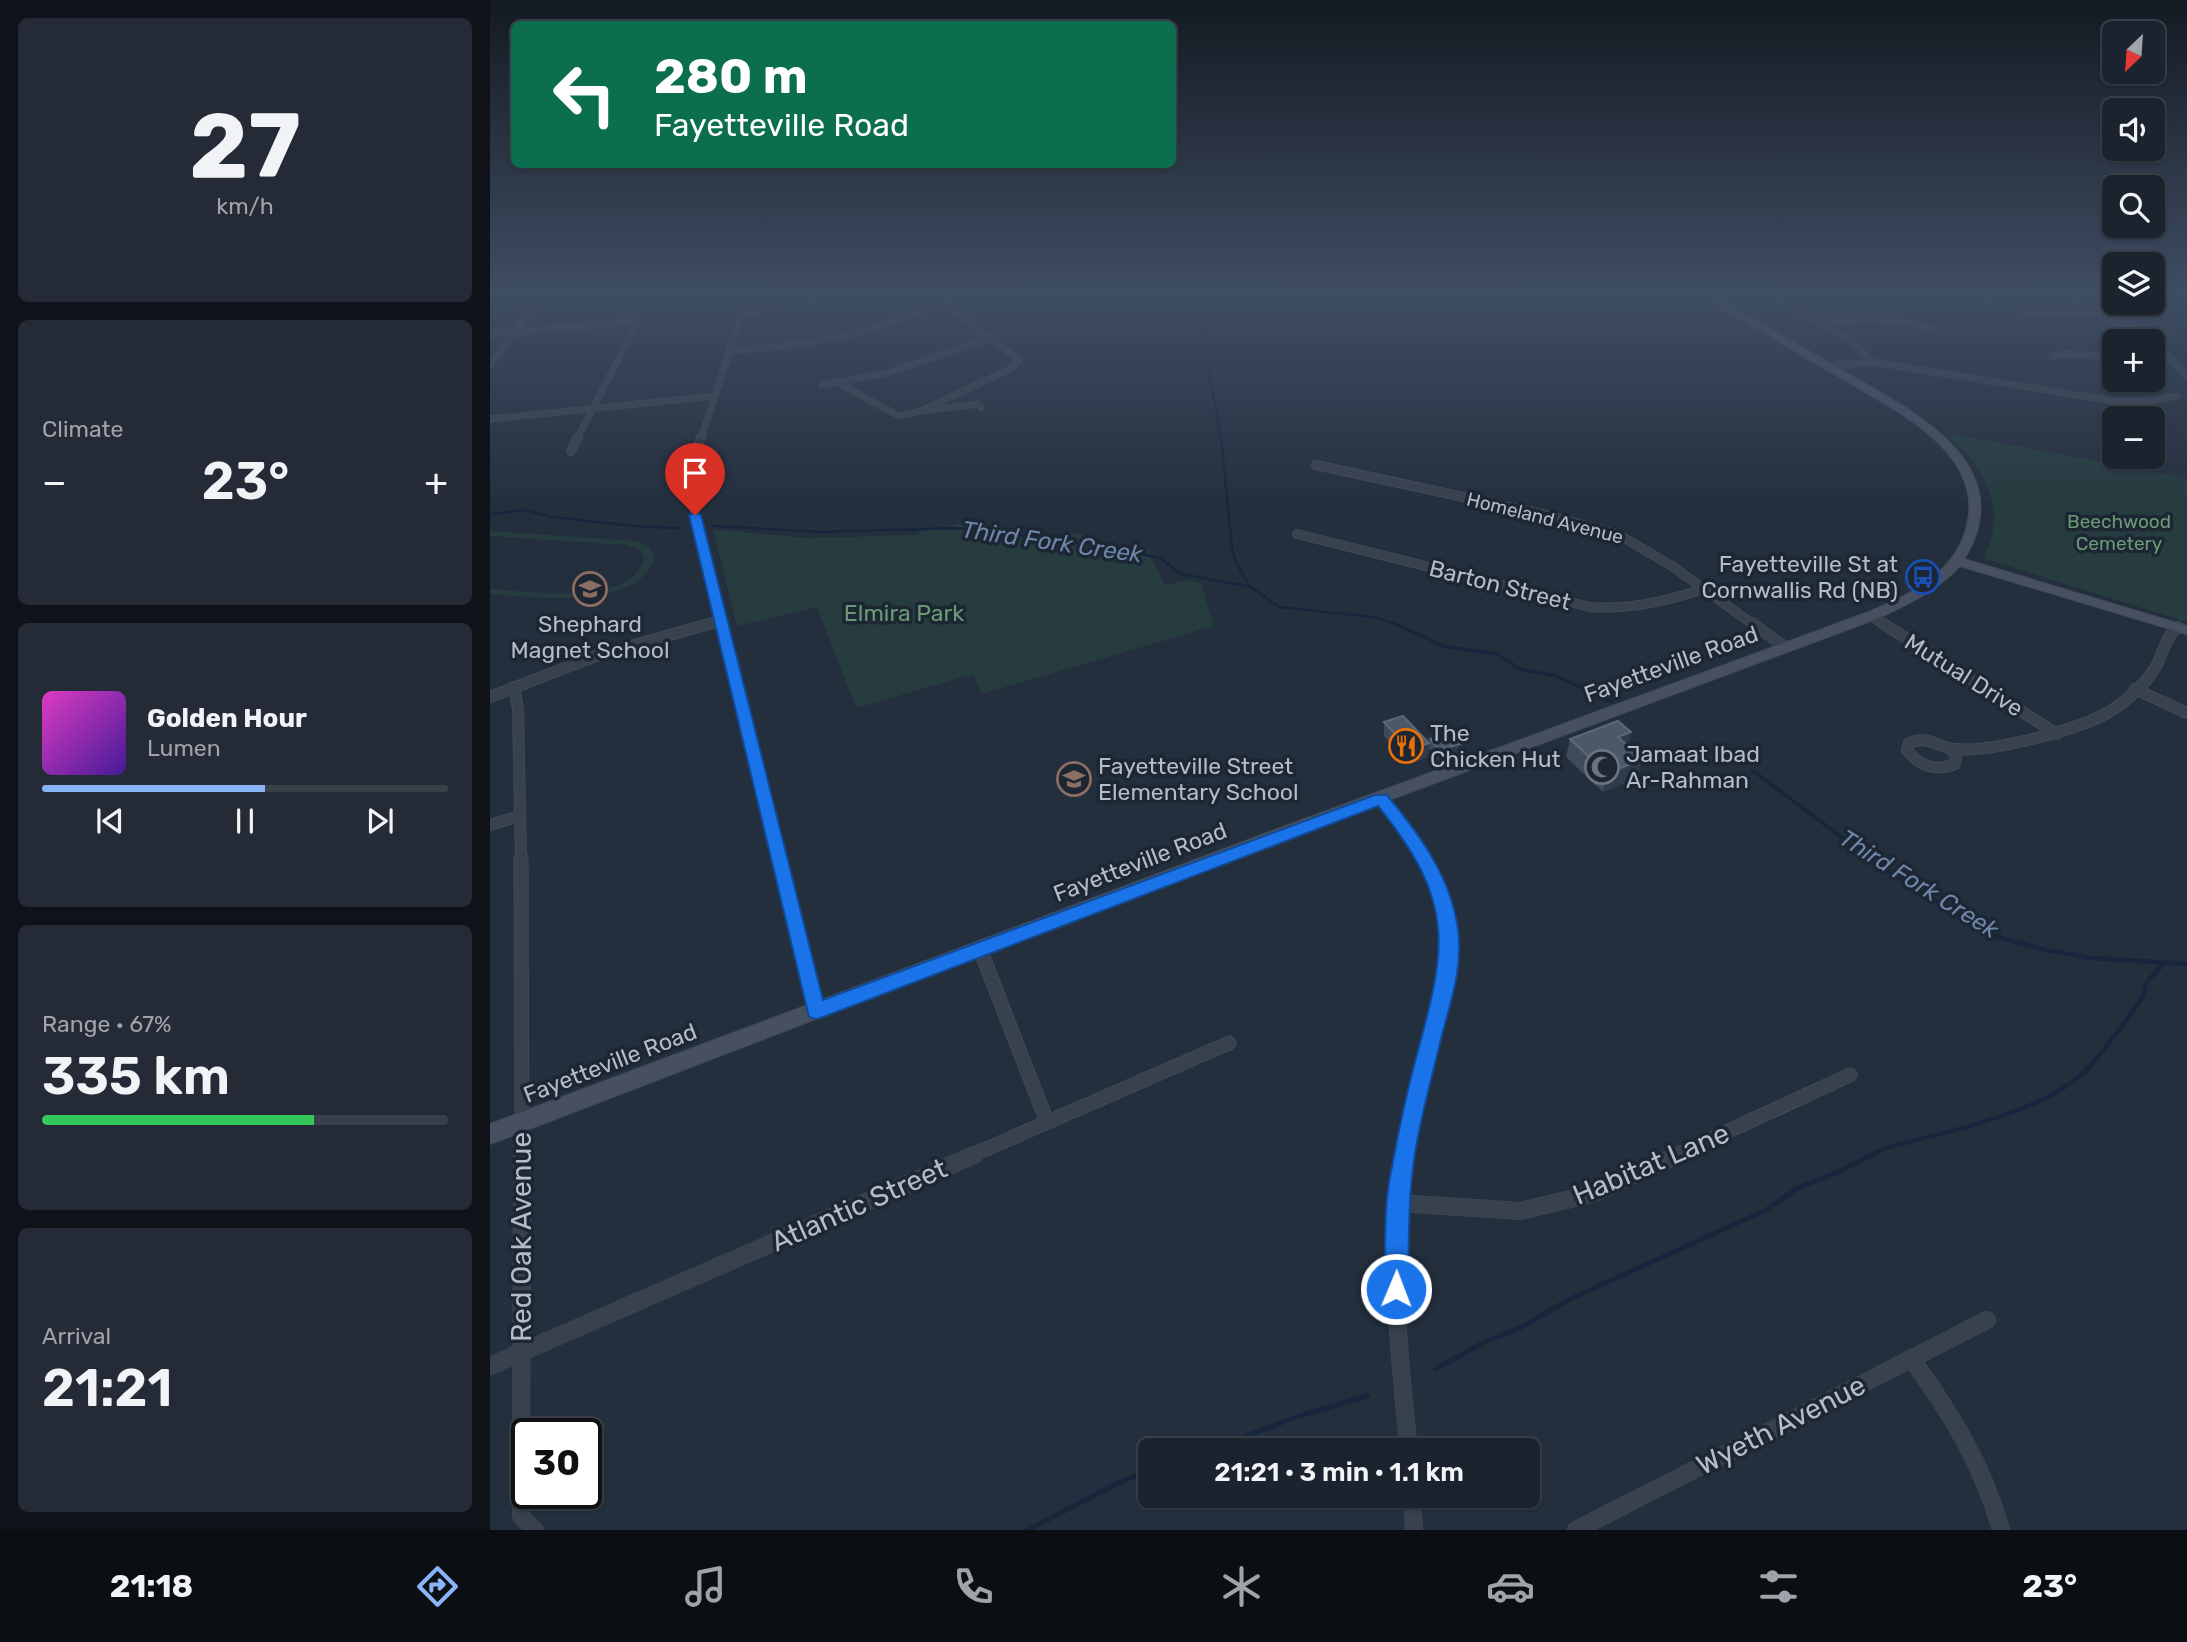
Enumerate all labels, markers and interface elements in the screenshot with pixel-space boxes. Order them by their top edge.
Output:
north arrow [2102,21,2165,84]
map controls [2102,21,2165,469]
text: 280 m [654,47,808,105]
icon: left [539,49,630,140]
text: 27 [189,92,301,200]
button: sound [2102,98,2165,161]
text: Fayetteville Road [654,106,909,144]
button: search [2102,175,2165,238]
text: km/h [216,192,274,220]
button: layers [2102,252,2165,315]
button: + [2102,329,2165,392]
button: − [2102,406,2165,469]
text: Climate [42,415,123,443]
pin [665,443,725,515]
text: 23° [202,450,289,512]
icon: arrive [676,454,714,492]
text: − [42,459,67,505]
text: + [424,459,448,505]
street label: Homeland Avenue [1464,487,1626,549]
park label: Beechwood Cemetery [2067,510,2171,555]
water label: Third Fork Creek [960,515,1145,569]
place label: Fayetteville St at Cornwallis Rd (NB) [1701,550,1898,604]
street label: Barton Street [1426,554,1574,616]
bus stop icon: Fayetteville St at Cornwallis Rd (NB) [1904,558,1942,596]
school or university icon: Shephard Magnet School [571,570,609,608]
park label: Elmira Park [844,599,964,627]
place label: Shephard Magnet School [510,610,670,664]
street label: Fayetteville Road [1580,620,1762,708]
street label: Mutual Drive [1900,628,2028,722]
text: Golden Hour [147,703,307,734]
place label: The Chicken Hut [1430,719,1561,773]
restaurant icon: The Chicken Hut [1387,727,1425,765]
text: Lumen [147,734,221,762]
place label: Jamaat Ibad Ar-Rahman [1626,740,1760,794]
mosque icon: Jamaat Ibad Ar-Rahman [1583,748,1621,786]
place label: Fayetteville Street Elementary School [1098,752,1299,806]
school or university icon: Fayetteville Street Elementary School [1055,760,1093,798]
icon: previous [91,802,129,840]
icon: pause [226,802,264,840]
icon: next [361,802,399,840]
street label: Fayetteville Road [1049,816,1231,908]
water label: Third Fork Creek [1834,824,2004,944]
text: Range · 67% [42,1010,172,1038]
street label: Fayetteville Road [519,1017,701,1109]
text: 335 km [42,1045,230,1107]
street label: Habitat Lane [1568,1116,1734,1212]
street label: Red Oak Avenue [505,1132,538,1342]
street label: Atlantic Street [766,1151,952,1259]
position arrow [1359,1252,1433,1326]
text: Arrival [42,1322,111,1350]
text: 21:21 [42,1357,172,1419]
street label: Wyeth Avenue [1691,1368,1871,1482]
speed limit sign: 30 [511,1418,602,1509]
text: 21:21 · 3 min · 1.1 km [1214,1457,1464,1488]
icon: directions [413,1562,462,1611]
icon: music [681,1562,730,1611]
icon: phone [949,1562,998,1611]
icon: climate [1217,1562,1266,1611]
icon: car [1486,1562,1535,1611]
icon: filters [1754,1562,1803,1611]
text: 21:18 [110,1567,193,1605]
text: 23° [2022,1567,2077,1605]

